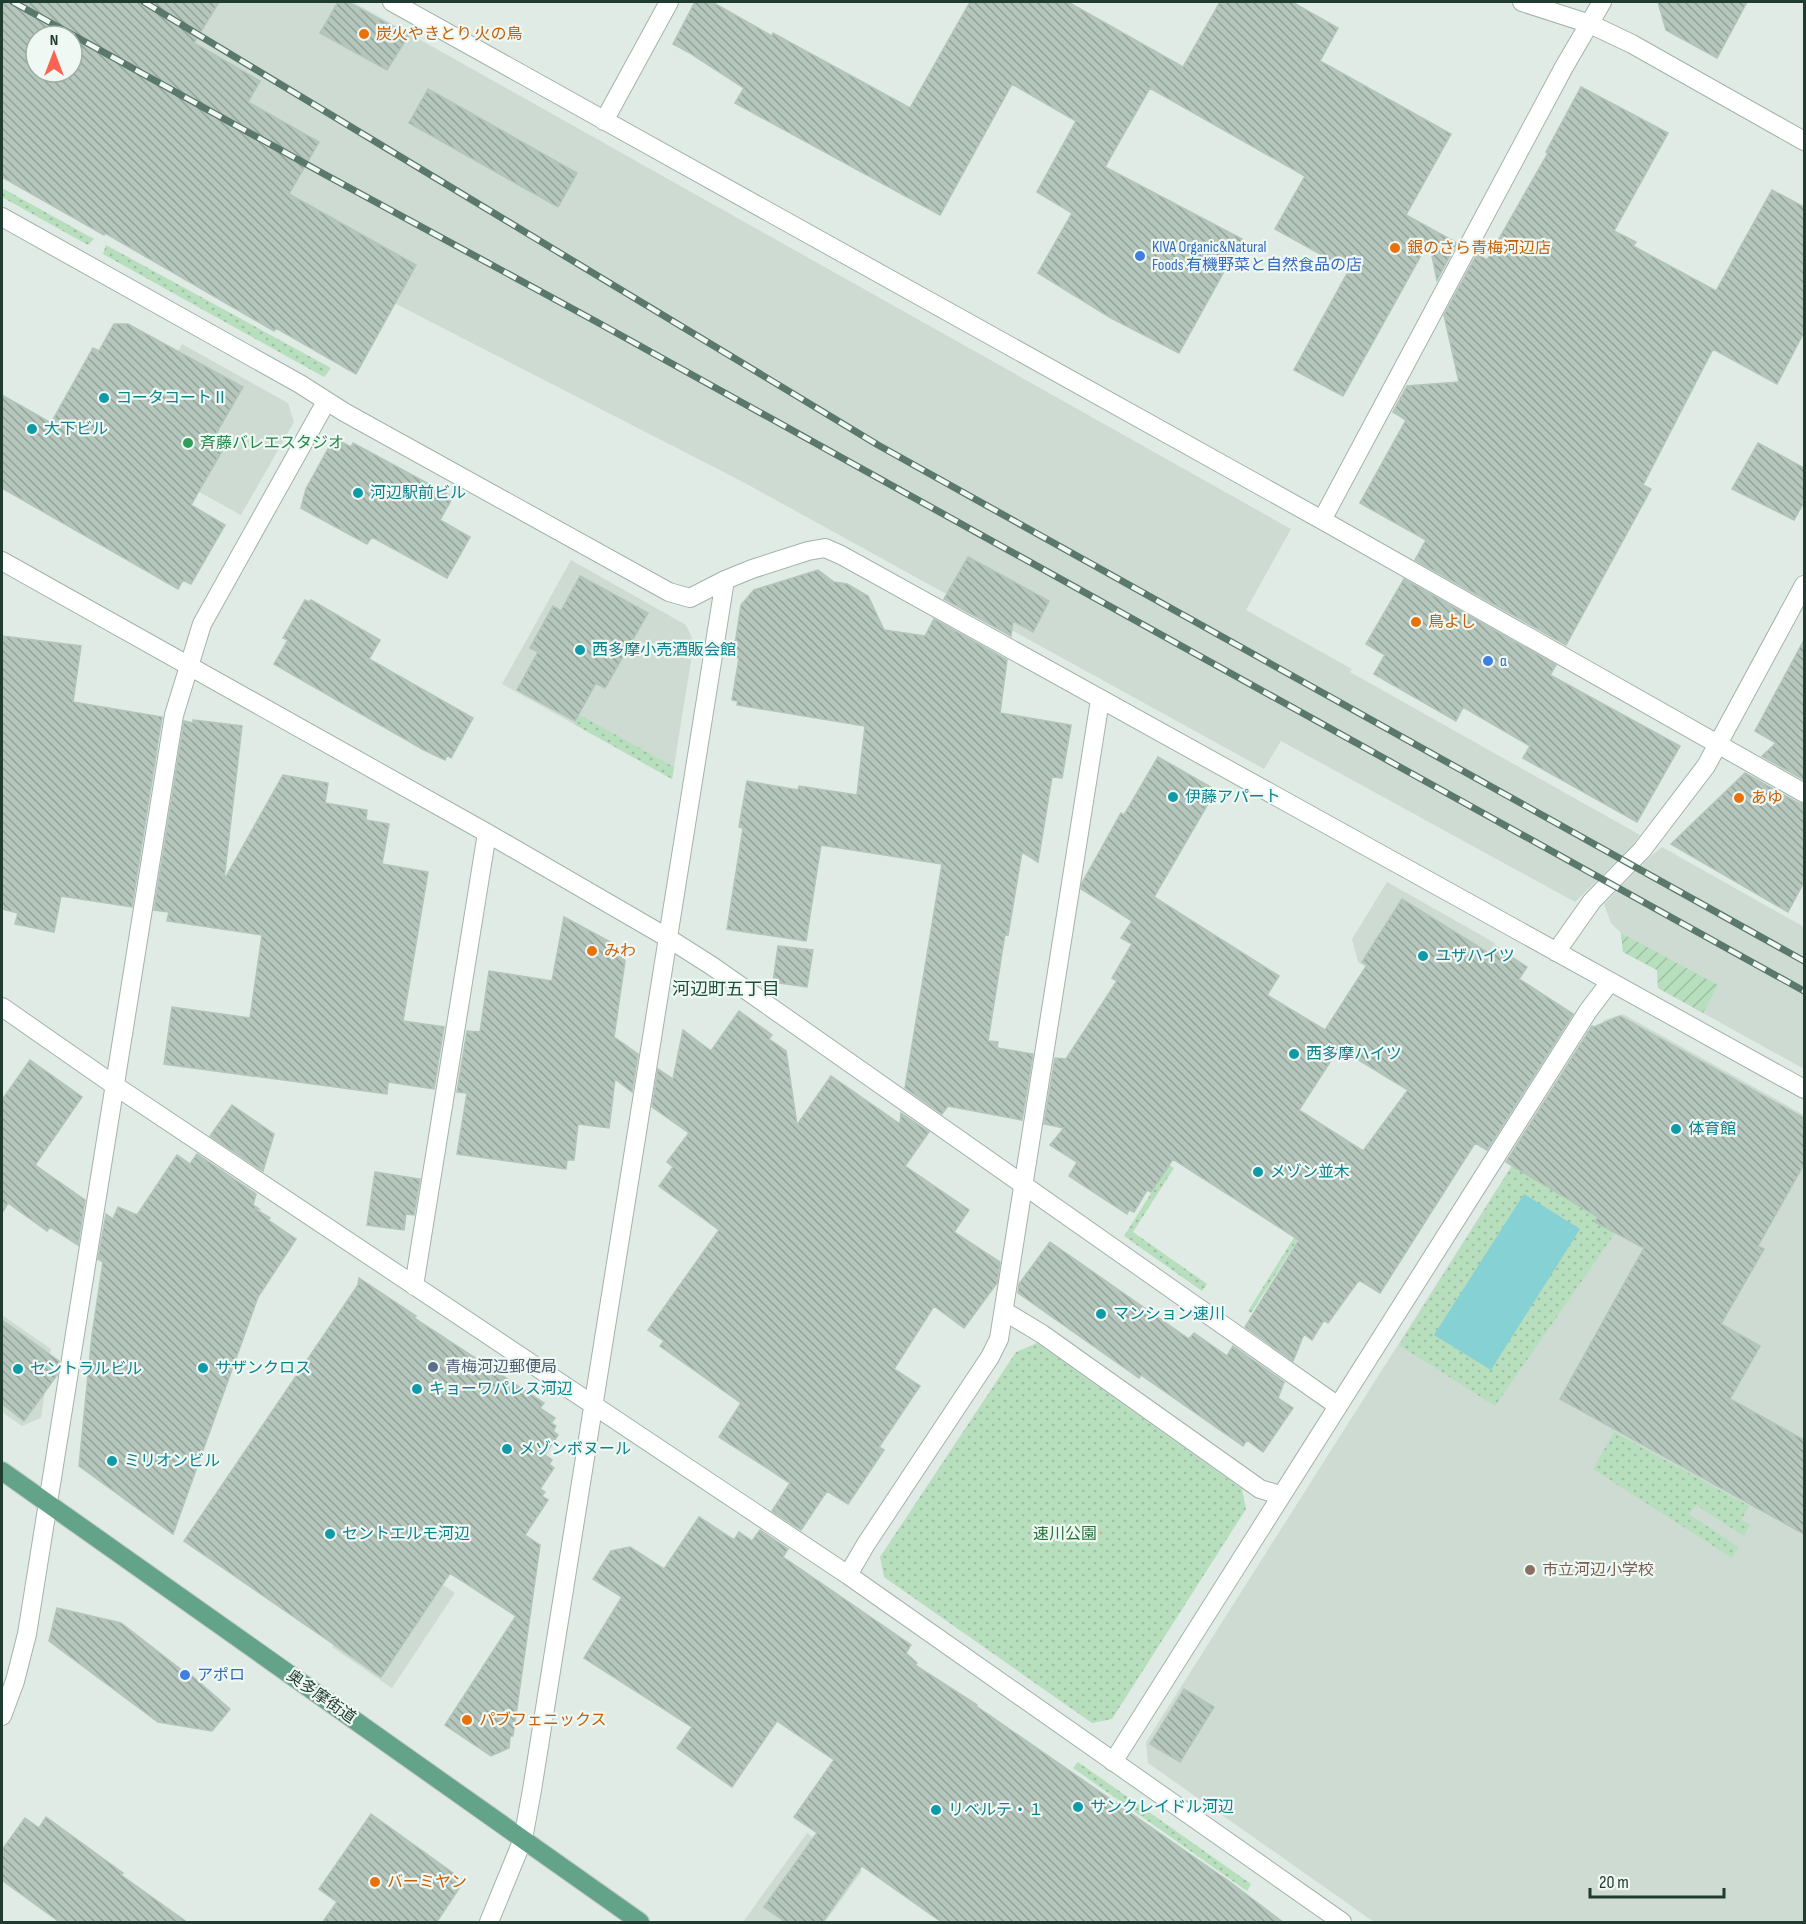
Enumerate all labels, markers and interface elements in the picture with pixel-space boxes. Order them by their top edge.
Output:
north arrow [24,24,84,84]
place label: 炭火やきとり 火の鳥 [376,25,523,44]
marker: 炭火やきとり 火の鳥 [357,27,371,41]
text: N [50,31,58,50]
place label: KIVA Organic&Natural Foods 有機野菜と自然食品の店 [1152,238,1362,275]
place label: 銀のさら青梅河辺店 [1407,239,1551,258]
marker: 銀のさら青梅河辺店 [1388,241,1402,255]
marker: KIVA Organic&Natural Foods 有機野菜と自然食品の店 [1133,249,1147,263]
place label: コータコートⅡ [116,389,228,408]
marker: コータコートⅡ [97,391,111,405]
place label: 大下ビル [44,420,108,439]
marker: 大下ビル [25,422,39,436]
place label: 斉藤バレエスタジオ [200,434,344,453]
marker: 斉藤バレエスタジオ [181,436,195,450]
place label: 河辺駅前ビル [370,484,466,503]
marker: 河辺駅前ビル [351,486,365,500]
place label: 鳥よし [1428,613,1476,632]
marker: 鳥よし [1409,615,1423,629]
place label: 西多摩小売酒販会館 [592,641,736,660]
marker: 西多摩小売酒販会館 [573,643,587,657]
place label: α [1500,652,1507,671]
marker: α [1481,654,1495,668]
place label: 伊藤アパート [1185,788,1281,807]
place label: あゆ [1751,789,1783,808]
marker: 伊藤アパート [1166,790,1180,804]
marker: あゆ [1732,791,1746,805]
place label: みわ [604,942,636,961]
marker: みわ [585,944,599,958]
place label: ユザハイツ [1435,947,1515,966]
marker: ユザハイツ [1416,949,1430,963]
district label: 河辺町五丁目 [672,979,780,1000]
place label: 西多摩ハイツ [1306,1045,1402,1064]
marker: 西多摩ハイツ [1287,1047,1301,1061]
place label: 体育館 [1688,1120,1736,1139]
marker: 体育館 [1669,1122,1683,1136]
place label: メゾン並木 [1270,1163,1350,1182]
marker: メゾン並木 [1251,1165,1265,1179]
place label: マンション速川 [1113,1305,1225,1324]
marker: マンション速川 [1094,1307,1108,1321]
place label: 青梅河辺郵便局 [445,1358,557,1377]
place label: サザンクロス [215,1359,311,1378]
place label: セントラルビル [30,1360,142,1379]
marker: 青梅河辺郵便局 [426,1360,440,1374]
marker: サザンクロス [196,1361,210,1375]
marker: セントラルビル [11,1362,25,1376]
place label: キョーワパレス河辺 [429,1380,573,1399]
marker: キョーワパレス河辺 [410,1382,424,1396]
place label: メゾンボヌール [519,1440,631,1459]
marker: メゾンボヌール [500,1442,514,1456]
place label: ミリオンビル [124,1452,220,1471]
marker: ミリオンビル [105,1454,119,1468]
place label: セントエルモ河辺 [342,1525,470,1544]
park label: 速川公園 [1033,1525,1097,1544]
marker: セントエルモ河辺 [323,1527,337,1541]
place label: 市立河辺小学校 [1542,1561,1654,1580]
marker: 市立河辺小学校 [1523,1563,1537,1577]
place label: アポロ [197,1666,245,1685]
street label: 奥多摩街道 [283,1666,359,1728]
marker: アポロ [178,1668,192,1682]
place label: パブフェニックス [479,1711,607,1730]
marker: パブフェニックス [460,1713,474,1727]
place label: サンクレイドル河辺 [1090,1798,1234,1817]
marker: サンクレイドル河辺 [1071,1800,1085,1814]
place label: リベルテ・１ [948,1801,1044,1820]
marker: リベルテ・１ [929,1803,943,1817]
scale bar [1590,1861,1724,1899]
text: 20 m [1599,1872,1629,1893]
place label: バーミヤン [387,1873,467,1892]
marker: バーミヤン [368,1875,382,1889]

